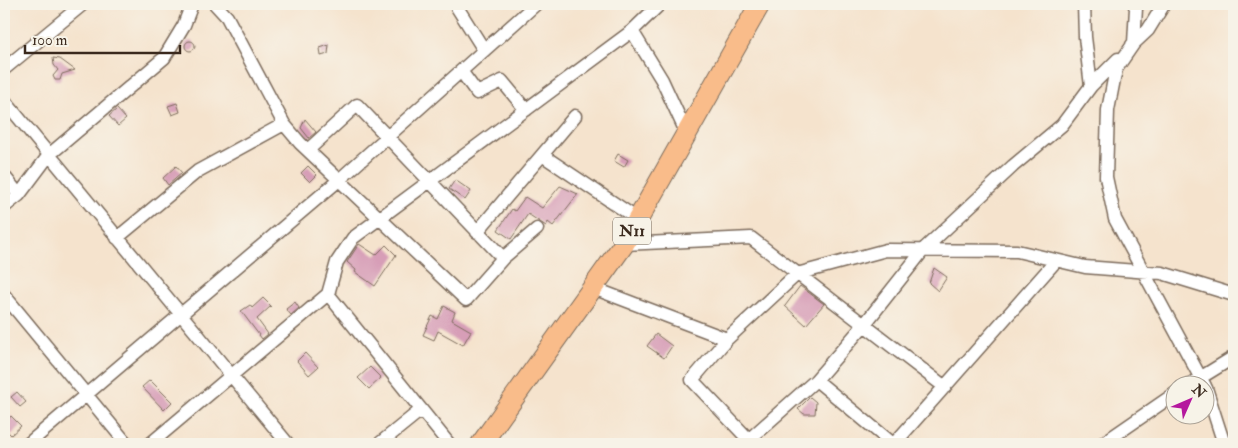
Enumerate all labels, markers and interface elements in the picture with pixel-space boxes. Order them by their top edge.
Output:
scale bar [25,22,180,54]
text: 100 m [32,31,68,50]
road number: N11 [613,218,651,245]
north arrow [1166,376,1216,426]
text: N [1188,380,1210,402]

